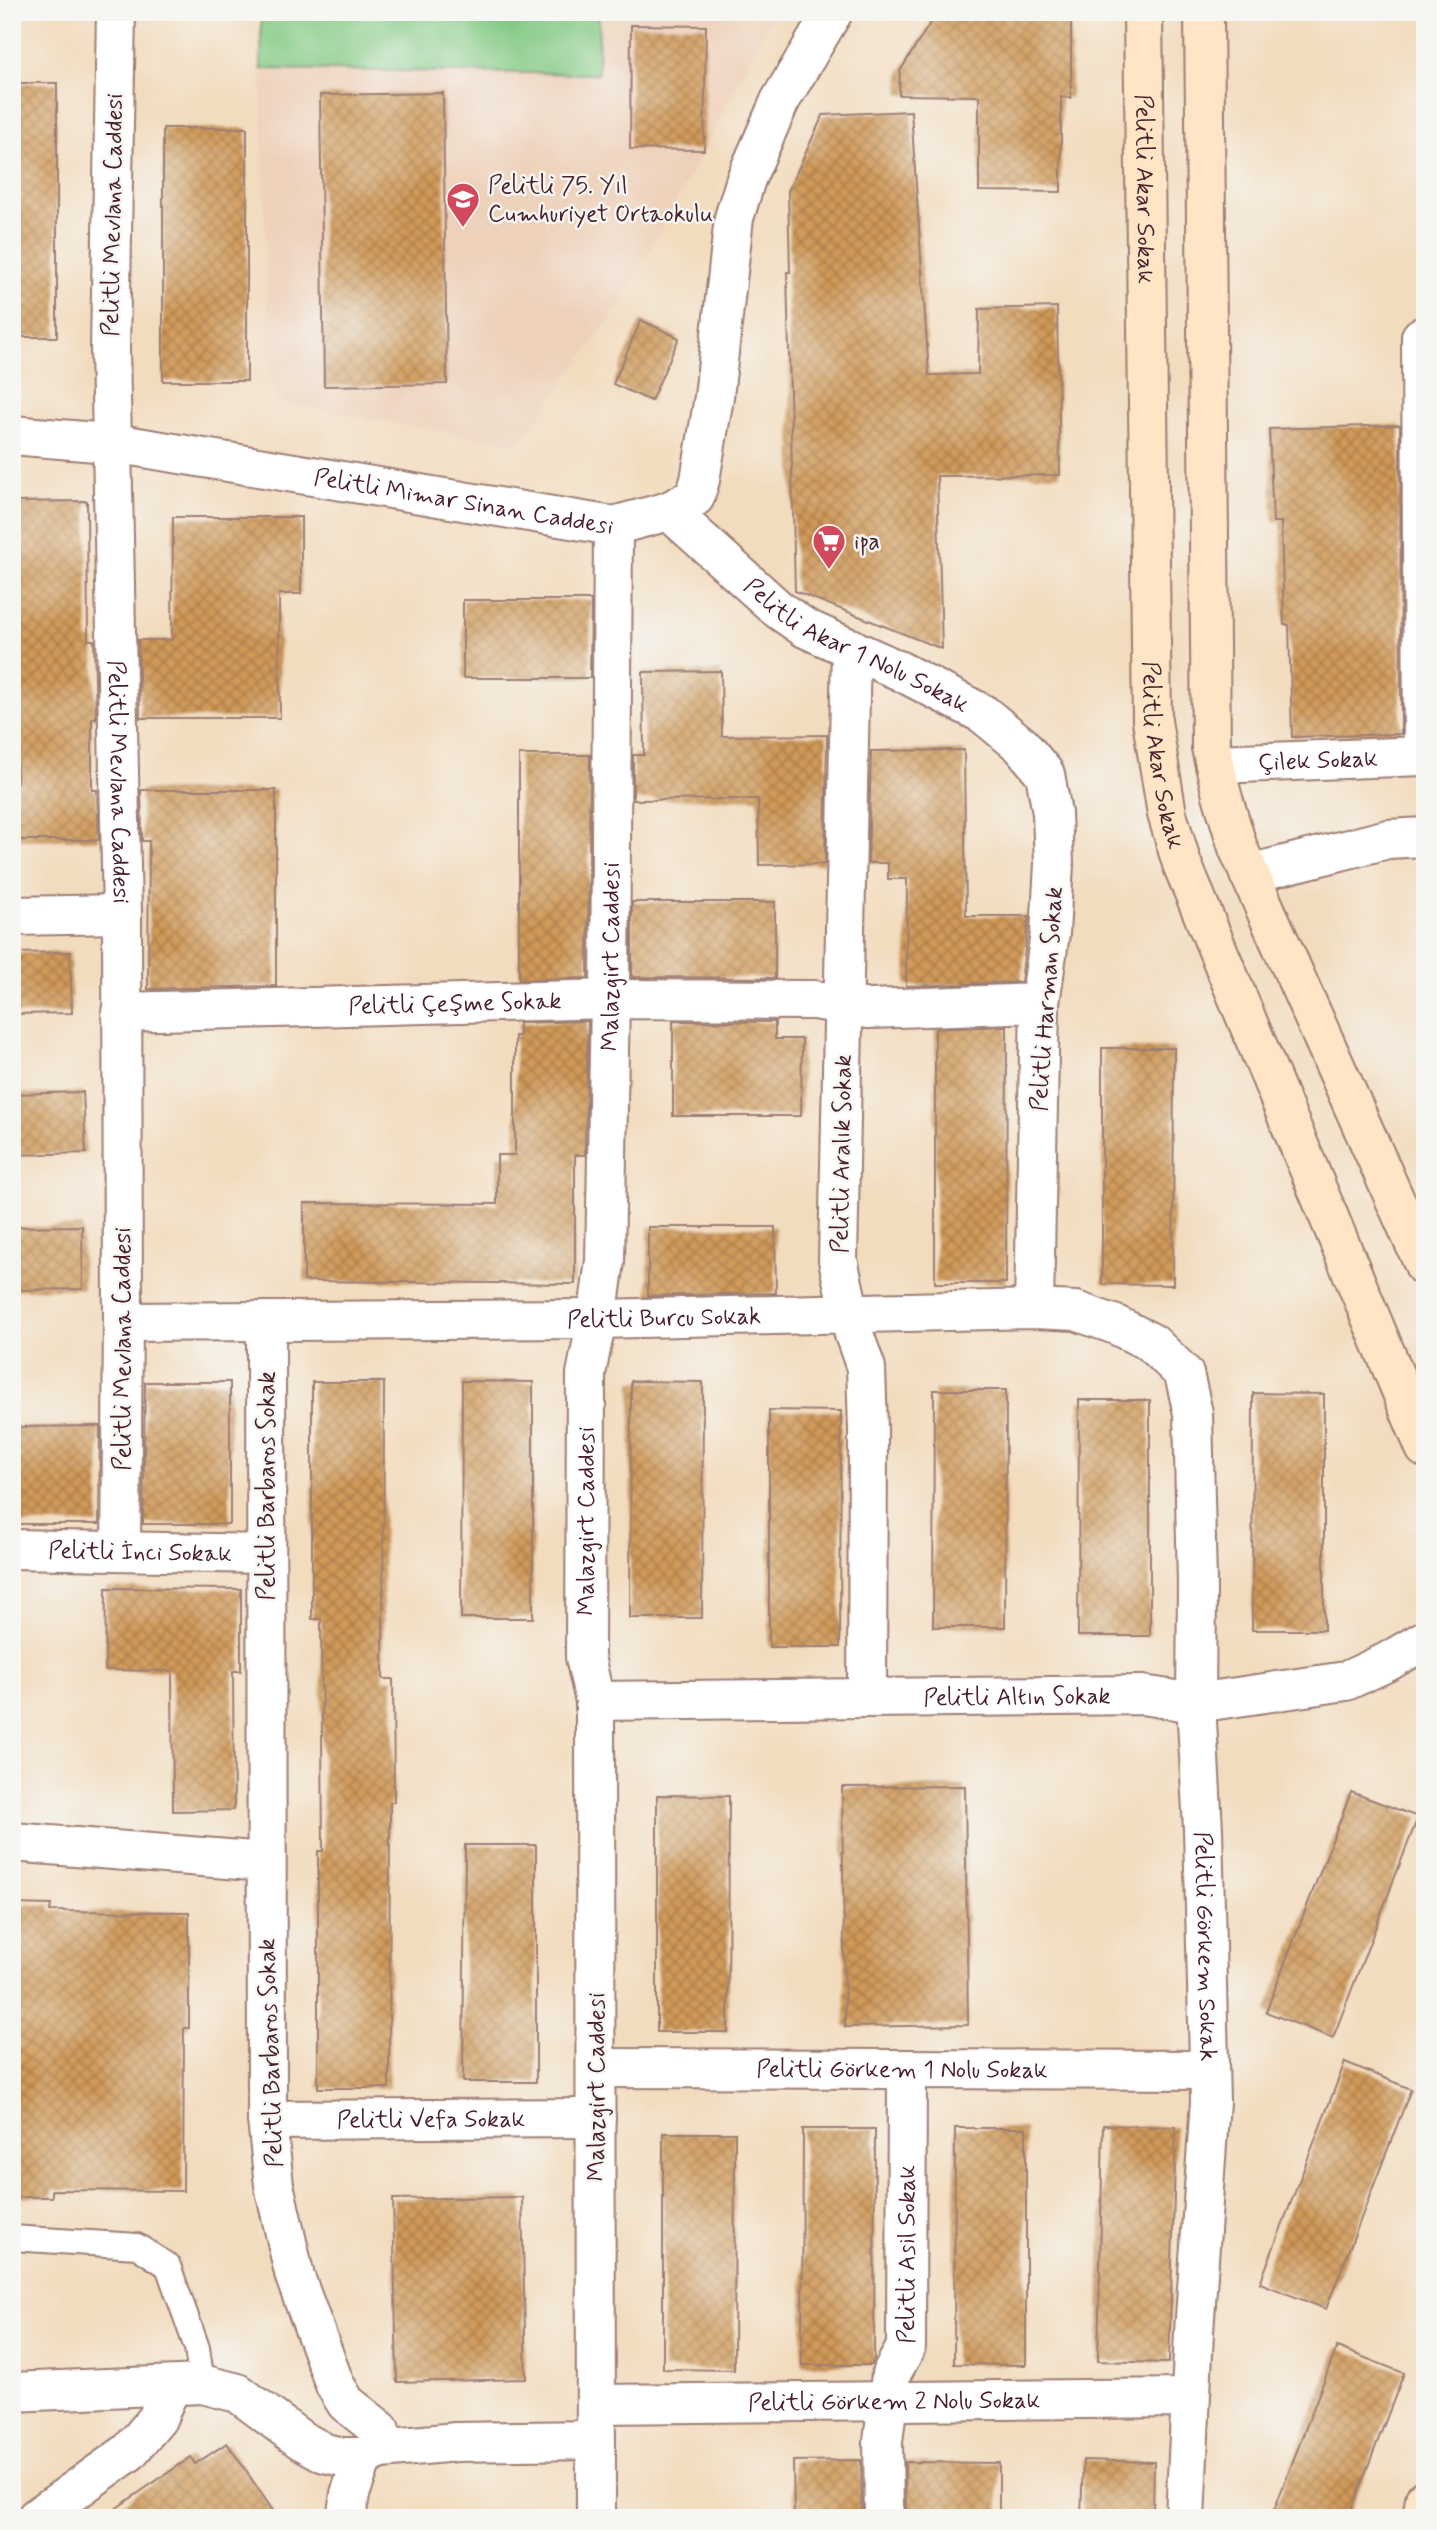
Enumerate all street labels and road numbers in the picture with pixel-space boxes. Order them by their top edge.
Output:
street label: Pelitli Mevlana Caddesi [96,93,131,337]
street label: Pelitli Akar Sokak [1127,94,1160,284]
street label: Pelitli Mimar Sinan Caddesi [312,463,616,543]
street label: Pelitli Akar 1 Nolu Sokak [737,572,974,721]
street label: Pelitli Mevlana Caddesi [100,660,136,904]
street label: Pelitli Akar Sokak [1134,661,1191,853]
street label: Çilek Sokak [1257,744,1378,779]
street label: Malazgirt Caddesi [595,862,628,1052]
street label: Pelitli Harman Sokak [1024,886,1071,1112]
street label: Pelitli Çeşme Sokak [348,986,562,1023]
street label: Pelitli Aralık Sokak [825,1054,860,1254]
street label: Pelitli Mevlana Caddesi [108,1227,139,1471]
street label: Pelitli Burcu Sokak [567,1301,761,1336]
street label: Pelitli Barbaros Sokak [252,1371,283,1601]
street label: Malazgirt Caddesi [571,1427,603,1616]
street label: Pelitli İnci Sokak [48,1536,232,1570]
street label: Pelitli Altın Sokak [923,1681,1111,1714]
street label: Pelitli Görkem Sokak [1186,1831,1223,2062]
street label: Pelitli Barbaros Sokak [252,1938,291,2168]
street label: Malazgirt Caddesi [582,1993,613,2181]
street label: Pelitli Görkem 1 Nolu Sokak [756,2055,1048,2086]
street label: Pelitli Vefa Sokak [337,2104,525,2137]
street label: Pelitli Asil Sokak [892,2165,924,2344]
street label: Pelitli Görkem 2 Nolu Sokak [748,2386,1040,2419]

